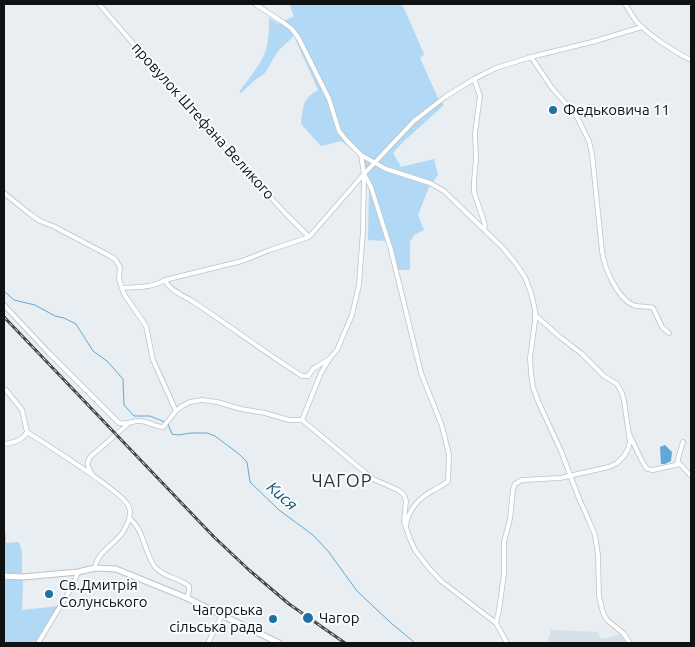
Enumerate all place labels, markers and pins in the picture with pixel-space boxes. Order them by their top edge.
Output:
place label: Федьковича 11 [563,101,670,119]
marker: Федьковича 11 [547,104,559,116]
place label: Св.Дмитрія Солунського [59,576,147,611]
marker: Св.Дмитрія Солунського [43,588,55,600]
place label: Чагорська сільська рада [169,601,263,636]
place label: Чагор [319,609,360,627]
marker: Чагор [301,611,315,625]
marker: Чагорська сільська рада [267,613,279,625]

